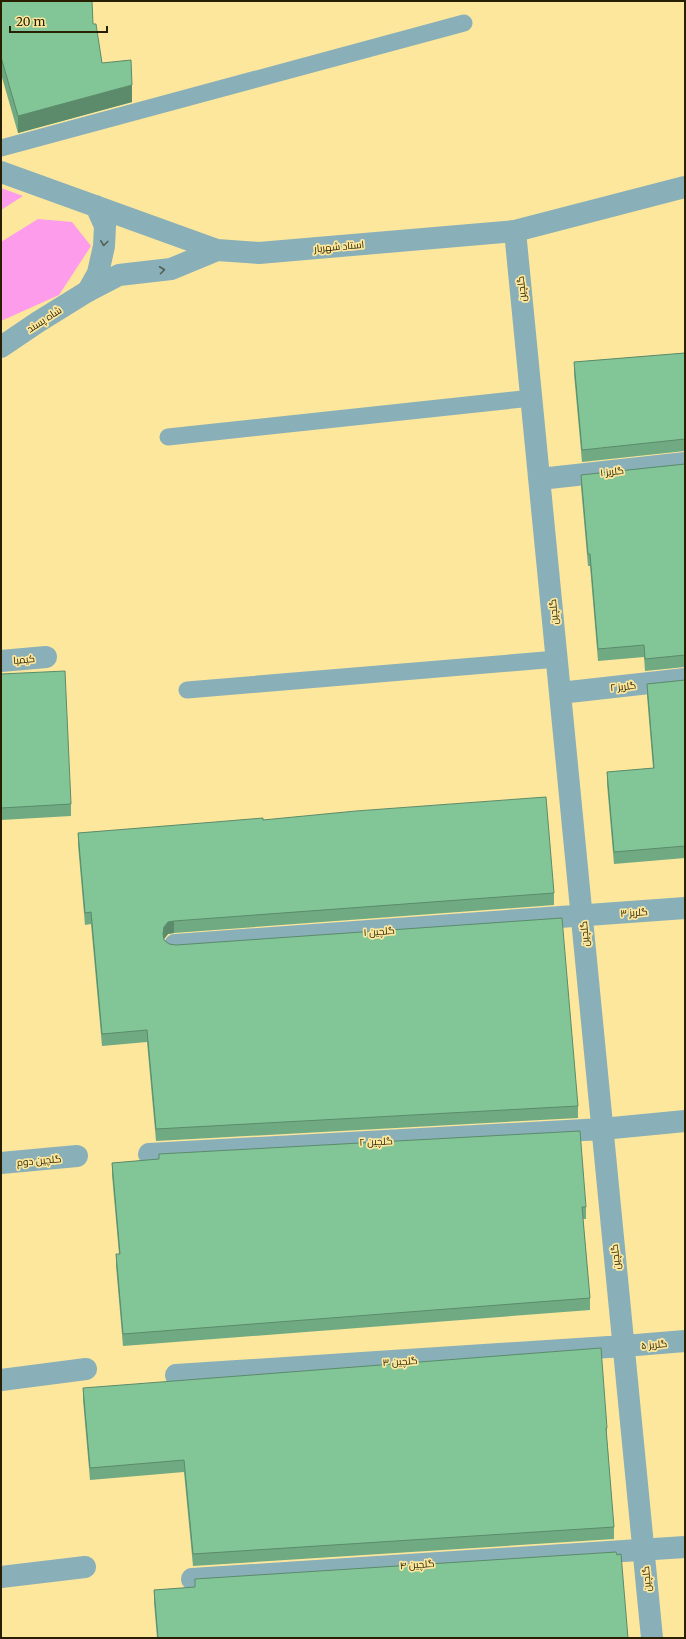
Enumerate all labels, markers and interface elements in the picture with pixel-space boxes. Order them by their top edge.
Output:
scale bar [10,8,107,34]
text: 20 m [16,14,45,29]
street label: استاد شهریار [312,238,365,255]
one-way arrow [100,240,109,246]
one-way arrow [159,266,165,275]
street label: گلچین [514,275,529,302]
street label: شاه پسند [24,303,64,335]
street label: گلریز ۱ [599,464,625,479]
street label: گلچین [546,599,561,625]
street label: کیمیا [13,652,35,667]
street label: گلریز ۲ [609,679,637,694]
street label: گلریز ۳ [620,905,648,920]
street label: گلچین [577,921,592,947]
street label: گلچین ۱ [363,924,395,939]
street label: گلچین ۲ [359,1134,393,1149]
street label: گلچین دوم [16,1152,62,1170]
street label: گلچین [608,1243,623,1270]
street label: گلریز ۵ [640,1337,668,1352]
street label: گلچین ۳ [382,1354,418,1369]
street label: گلچین ۴ [399,1557,435,1572]
street label: گلچین [639,1566,654,1592]

